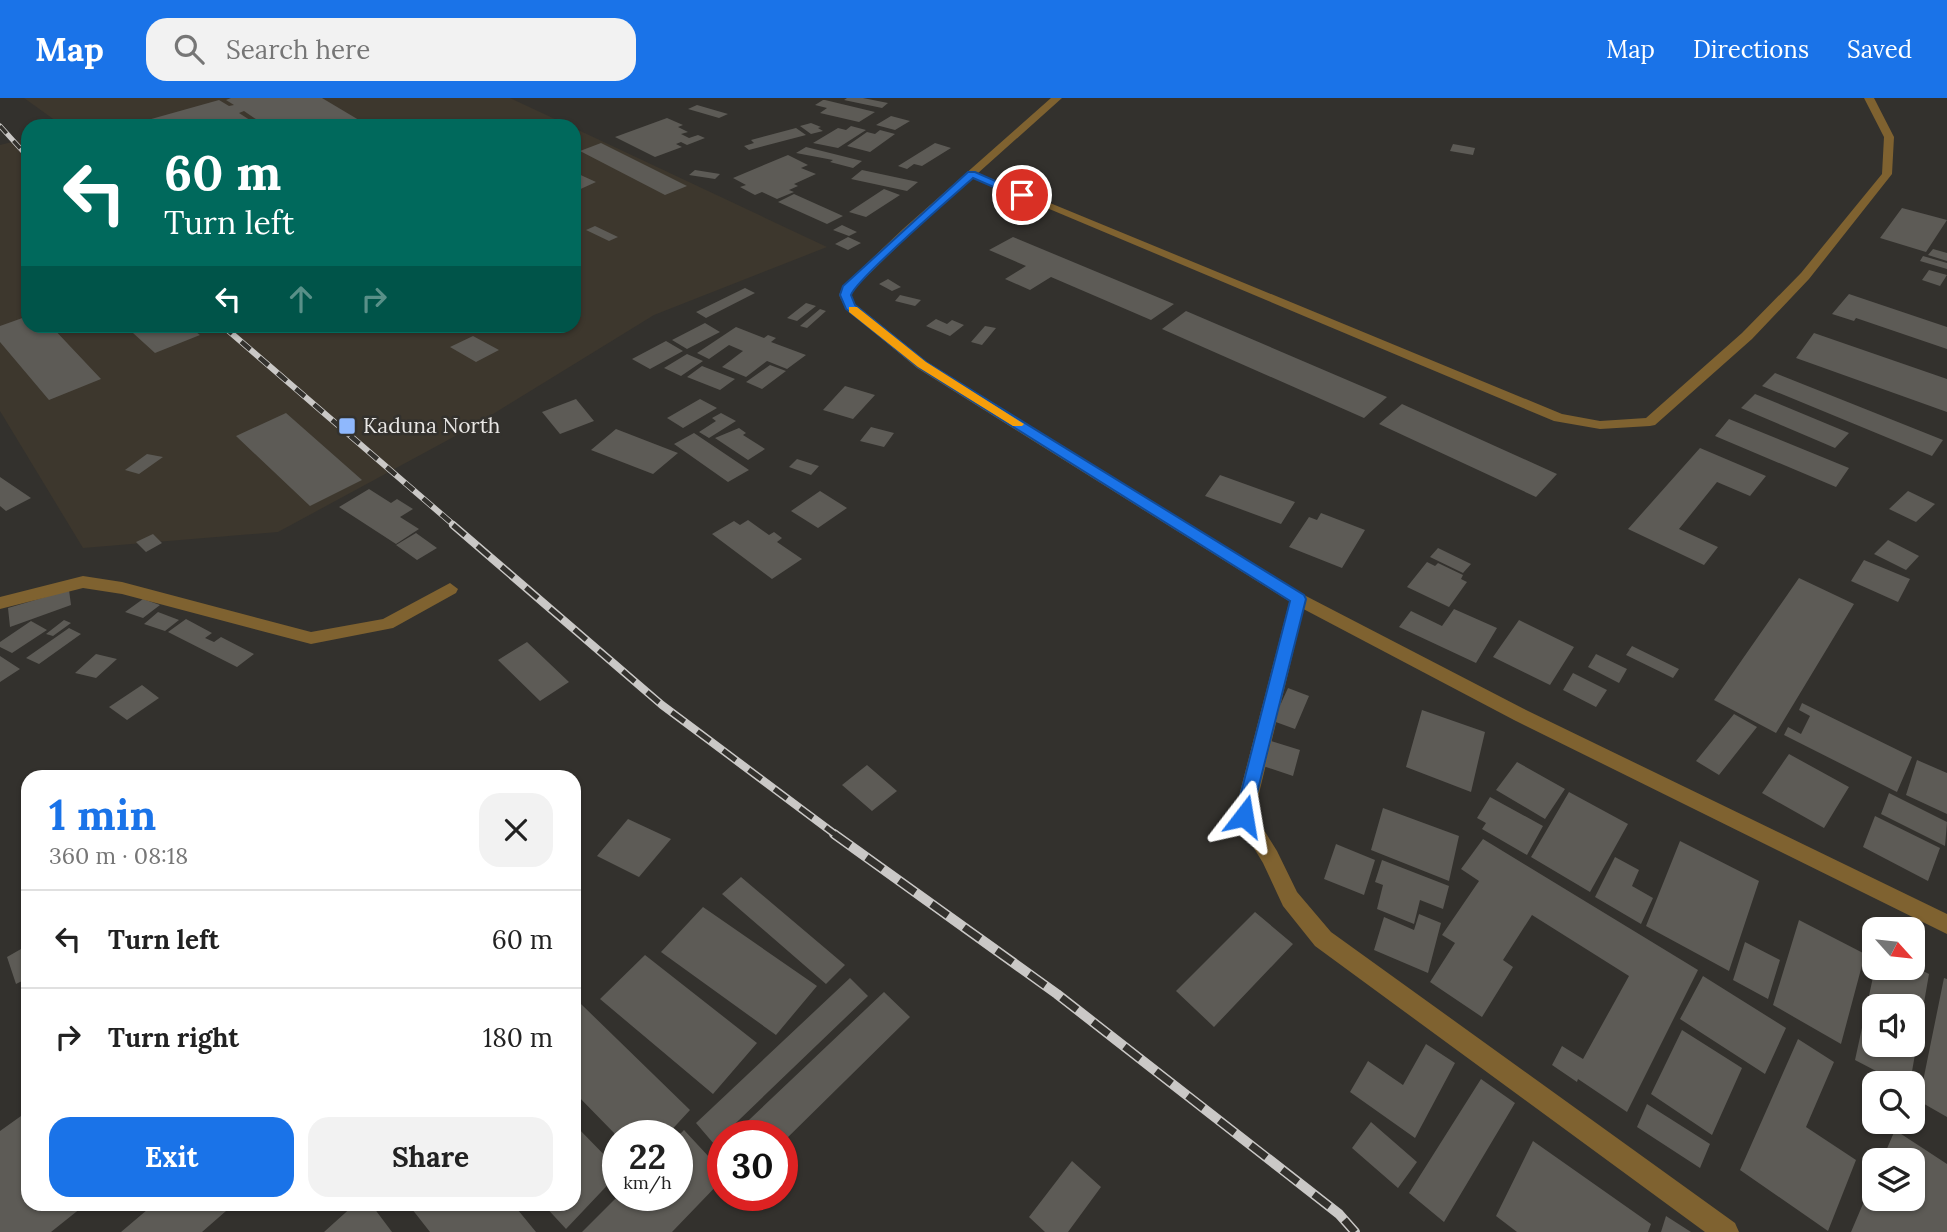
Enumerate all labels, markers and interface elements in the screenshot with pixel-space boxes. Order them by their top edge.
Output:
search box [146,18,636,81]
text: Map [35,28,104,70]
icon: search [170,30,208,68]
text: Search here [226,33,370,66]
text: Map [1606,34,1655,65]
text: Directions [1693,34,1809,65]
text: Saved [1847,34,1912,65]
text: 60 m [164,141,281,203]
icon: left [49,147,140,238]
pin [992,165,1052,225]
icon: arrive [1003,176,1041,214]
text: Turn left [164,202,294,243]
icon: left [209,280,247,318]
icon: ahead [282,280,320,318]
icon: right [355,280,393,318]
place label: Kaduna North [363,412,500,439]
marker: Kaduna North [337,416,357,436]
position arrow [1207,779,1281,853]
text: 1 min [49,788,156,842]
button: close [479,793,553,867]
text: 360 m · 08:18 [49,841,188,870]
north arrow [1862,917,1925,980]
map controls [1862,917,1925,1211]
icon: left [49,920,87,958]
text: Turn left [108,923,219,956]
text: 60 m [492,923,553,956]
button: sound [1862,994,1925,1057]
icon: right [49,1018,87,1056]
text: Turn right [108,1021,239,1054]
text: 180 m [483,1021,553,1054]
button: search [1862,1071,1925,1134]
button: Exit [49,1117,294,1197]
button: Share [308,1117,553,1197]
speed limit sign: 30 [707,1120,798,1211]
text: 22 [629,1134,666,1179]
button: layers [1862,1148,1925,1211]
text: km/h [623,1171,672,1194]

